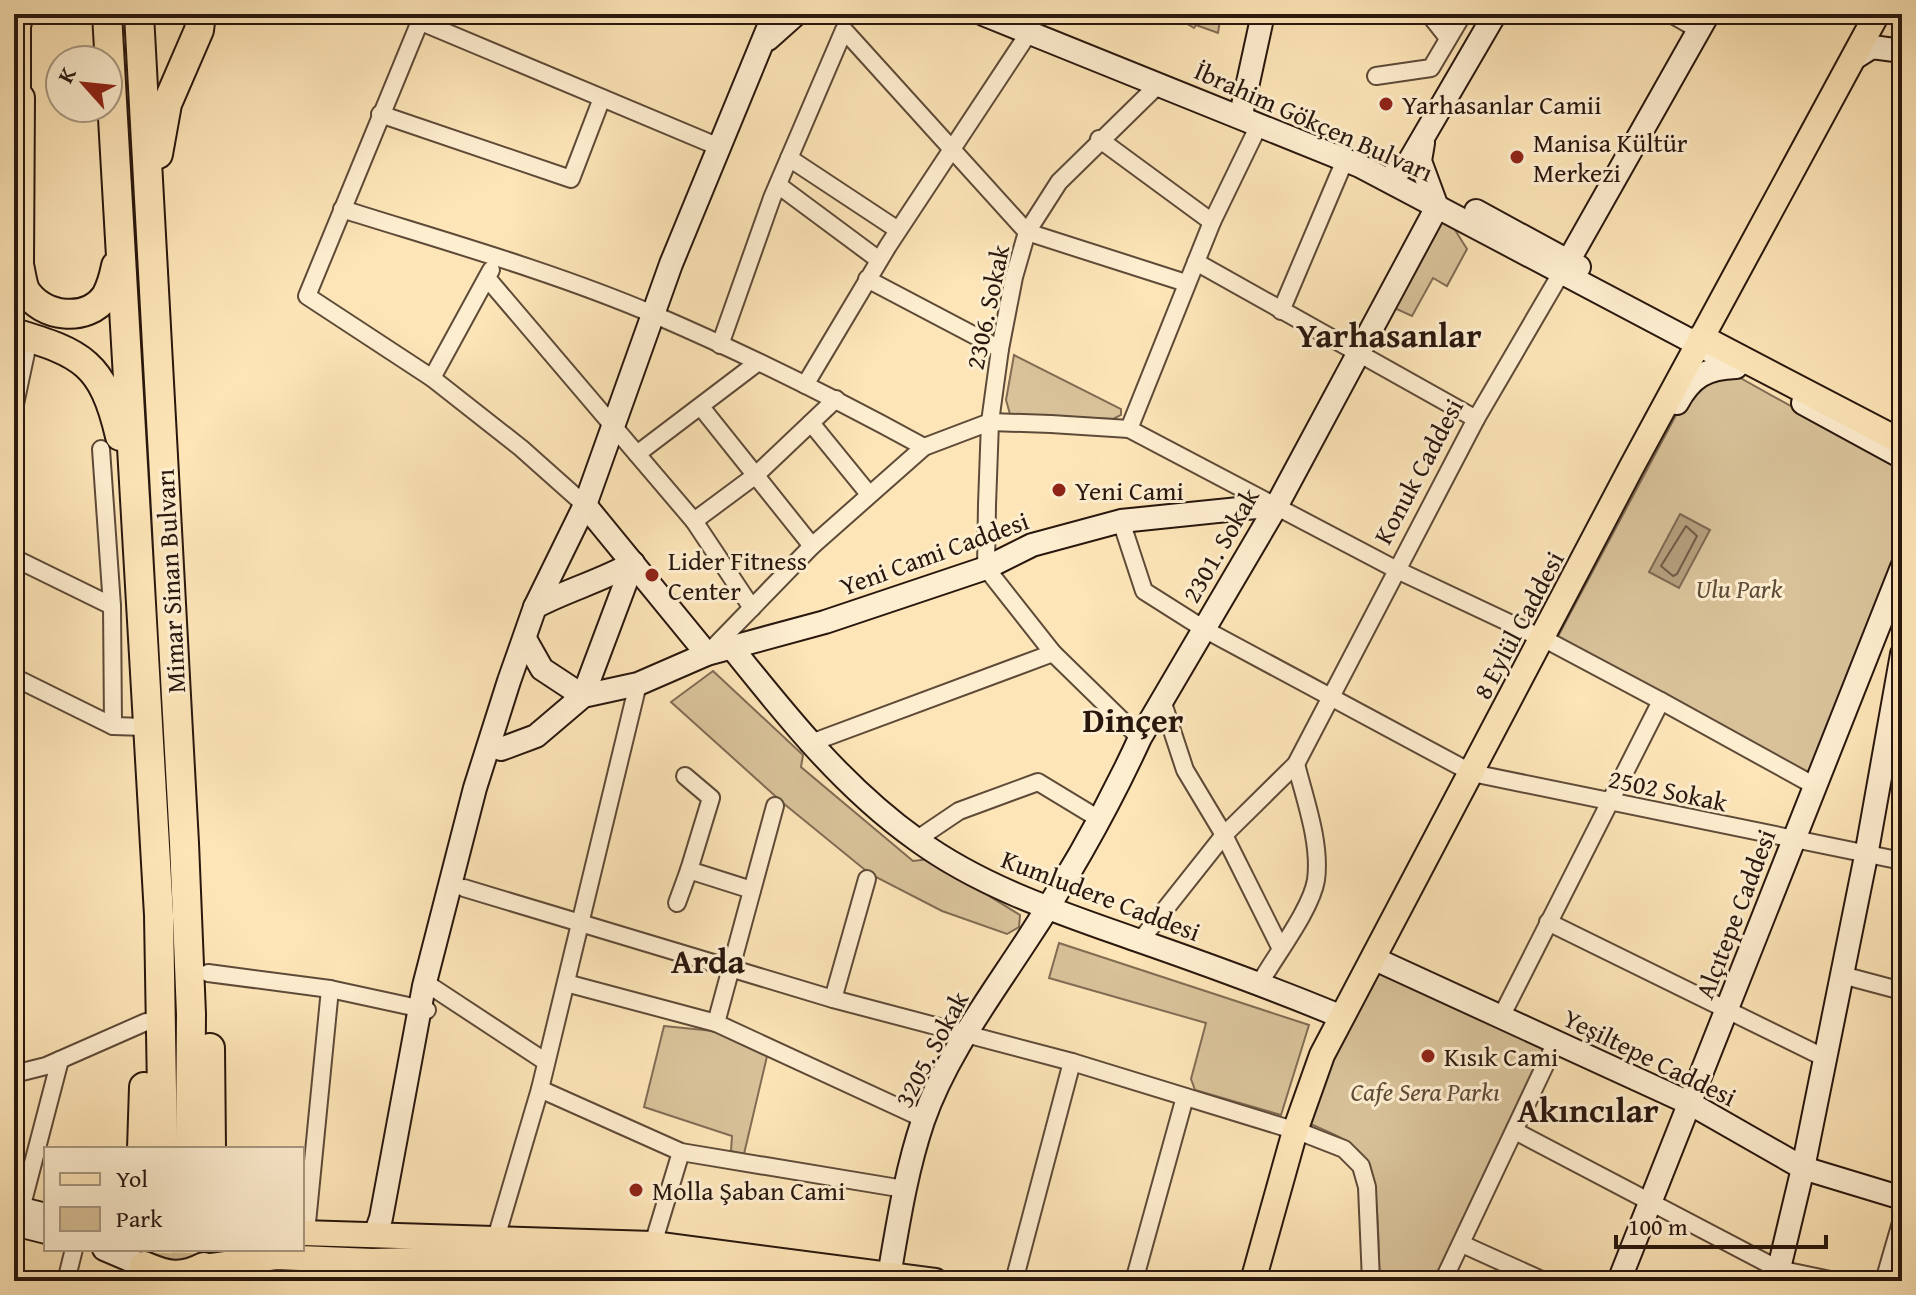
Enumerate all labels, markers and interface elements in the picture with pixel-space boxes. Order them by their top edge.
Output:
north arrow [44,44,124,124]
street label: İbrahim Gökçen Bulvarı [1188,51,1440,191]
text: K [49,61,84,88]
place label: Yarhasanlar Camii [1402,85,1601,124]
marker: Yarhasanlar Camii [1377,95,1395,113]
place label: Manisa Kültür Merkezi [1533,123,1688,192]
marker: Manisa Kültür Merkezi [1508,148,1526,166]
street label: 2306. Sokak [955,240,1019,373]
district label: Yarhasanlar [1296,310,1482,359]
street label: Konuk Caddesi [1363,391,1473,551]
street label: Mimar Sinan Bulvarı [145,468,195,694]
place label: Yeni Cami [1075,471,1184,510]
street label: 2301. Sokak [1171,480,1269,610]
marker: Yeni Cami [1050,481,1068,499]
street label: Yeni Cami Caddesi [834,501,1034,605]
place label: Lider Fitness Center [668,541,807,610]
street label: 8 Eylül Caddesi [1463,544,1573,706]
marker: Lider Fitness Center [643,566,661,584]
park label: Ulu Park [1696,569,1783,608]
district label: Dinçer [1083,695,1184,744]
street label: 2502 Sokak [1605,758,1732,822]
street label: Alçıtepe Caddesi [1685,823,1785,1005]
street label: Kumludere Caddesi [996,839,1206,951]
district label: Arda [671,936,746,985]
street label: 3205. Sokak [884,983,978,1114]
street label: Yeşiltepe Caddesi [1557,998,1743,1116]
place label: Kısık Cami [1444,1037,1558,1076]
marker: Kısık Cami [1419,1047,1437,1065]
park label: Cafe Sera Parkı [1350,1072,1500,1111]
district label: Akıncılar [1517,1085,1659,1134]
legend [44,1147,304,1251]
text: Yol [116,1161,148,1196]
place label: Molla Şaban Cami [652,1171,845,1210]
marker: Molla Şaban Cami [627,1181,645,1199]
scale bar [1616,1199,1826,1249]
text: Park [116,1201,163,1236]
text: 100 m [1628,1209,1688,1244]

